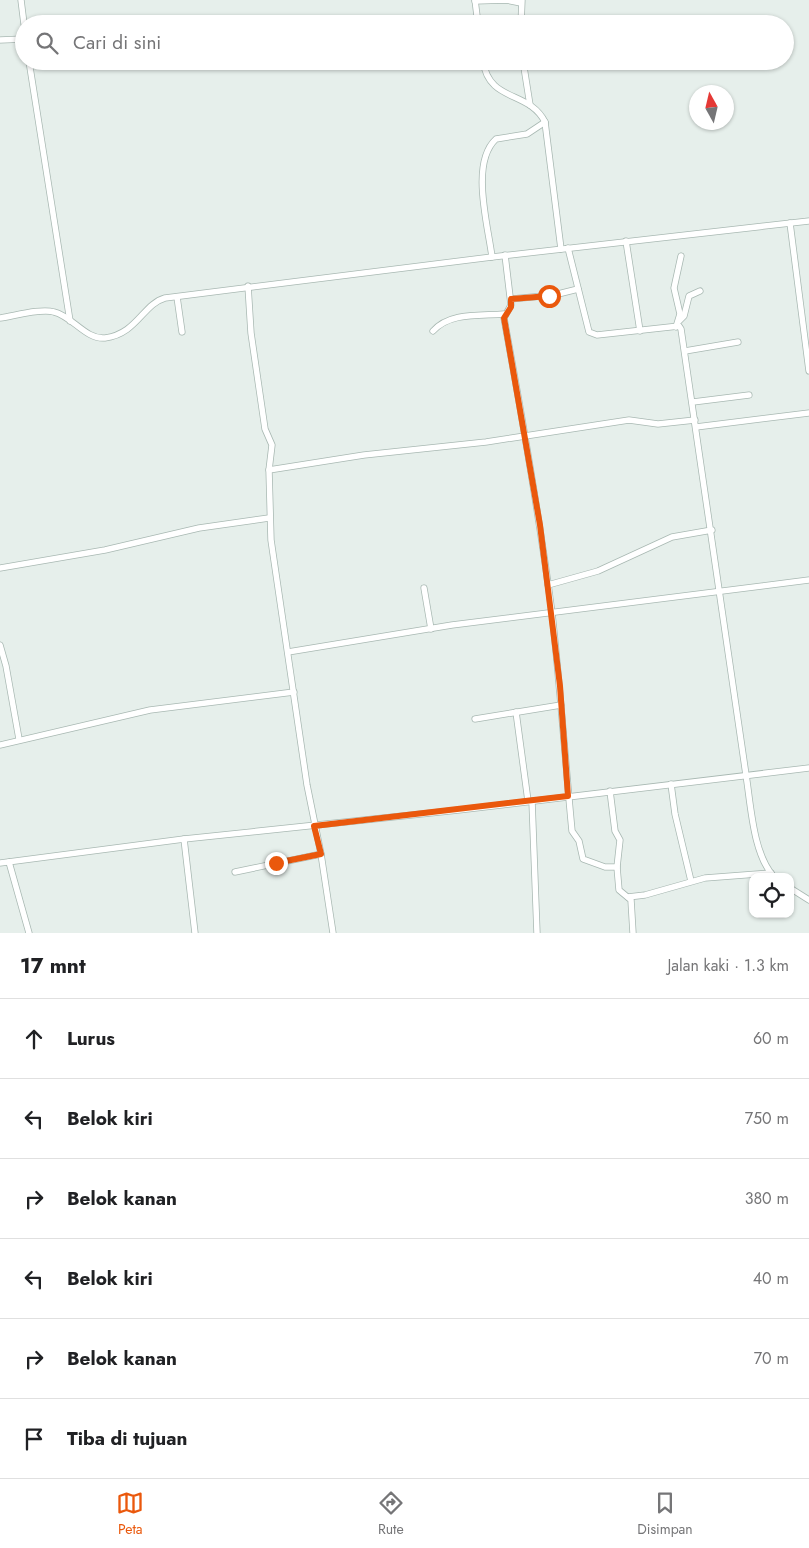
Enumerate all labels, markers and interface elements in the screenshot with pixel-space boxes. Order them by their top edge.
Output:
search box [15,15,794,70]
icon: search [33,29,61,57]
text: Cari di sini [73,29,161,56]
north arrow [689,85,734,130]
route start [538,285,561,308]
route end [265,852,288,875]
map controls [749,873,794,918]
button: locate [749,873,794,918]
text: 17 mnt [20,951,86,981]
text: Jalan kaki · 1.3 km [667,954,789,977]
icon: ahead [20,1025,48,1053]
text: Lurus [67,1025,115,1052]
text: 60 m [753,1027,789,1050]
icon: left [20,1105,48,1133]
text: Belok kiri [67,1105,153,1132]
text: 750 m [745,1107,789,1130]
icon: right [20,1185,48,1213]
text: Belok kanan [67,1185,177,1212]
text: 380 m [745,1187,789,1210]
icon: left [20,1265,48,1293]
text: Belok kiri [67,1265,153,1292]
text: 40 m [753,1267,789,1290]
icon: right [20,1345,48,1373]
text: Belok kanan [67,1345,177,1372]
text: 70 m [754,1347,789,1370]
icon: arrive [20,1425,48,1453]
text: Tiba di tujuan [67,1425,187,1452]
tab: Peta [116,1489,144,1539]
tab: Rute [377,1489,405,1539]
tab: Disimpan [637,1489,693,1539]

